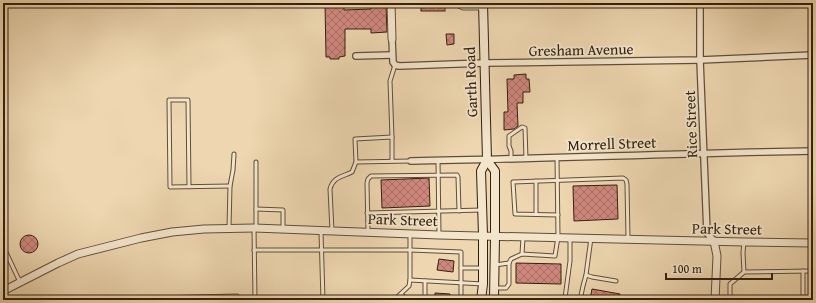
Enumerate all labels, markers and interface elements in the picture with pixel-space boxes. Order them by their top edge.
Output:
street label: Gresham Avenue [528,38,634,61]
street label: Garth Road [459,46,482,118]
street label: Rice Street [679,89,702,158]
street label: Morrell Street [567,131,657,156]
street label: Park Street [368,208,439,231]
street label: Park Street [692,217,763,240]
scale bar [666,255,772,281]
text: 100 m [672,260,702,277]

